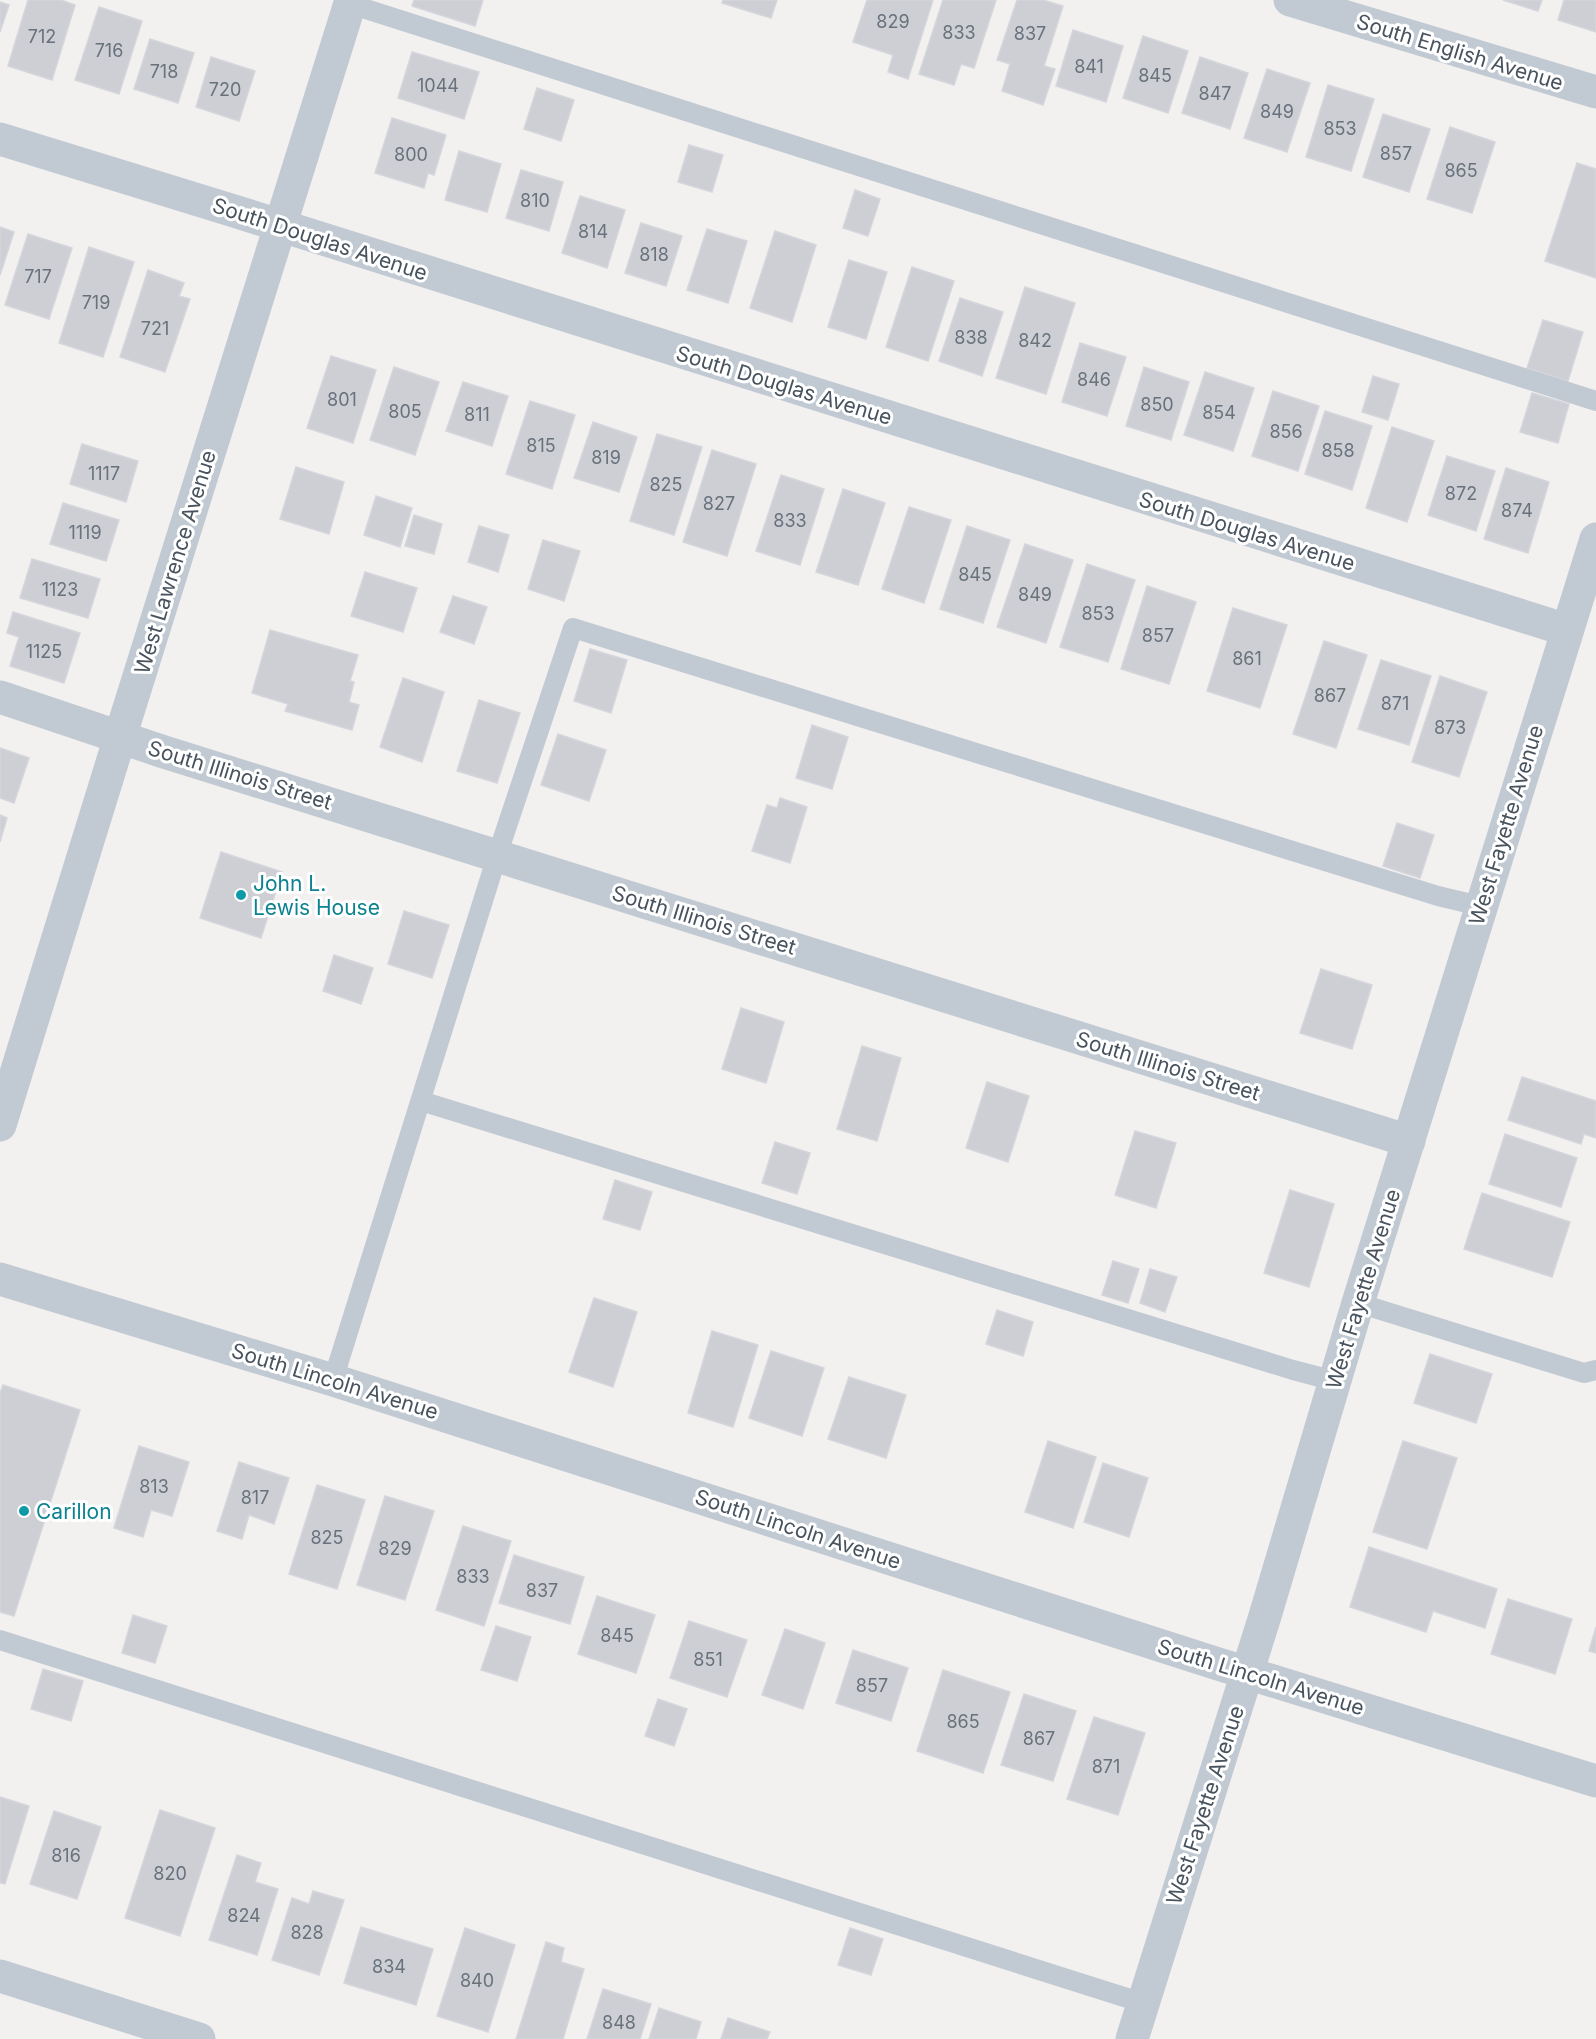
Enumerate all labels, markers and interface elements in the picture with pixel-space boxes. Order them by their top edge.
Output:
street label: South English Avenue [1354,9,1566,95]
house number: 829 [876,11,910,32]
house number: 833 [942,22,976,43]
house number: 837 [1014,23,1046,44]
house number: 712 [28,26,56,47]
house number: 716 [95,40,123,61]
house number: 841 [1074,56,1104,77]
house number: 718 [150,61,178,82]
house number: 845 [1138,65,1172,86]
house number: 1044 [417,75,459,96]
house number: 720 [209,79,241,100]
house number: 847 [1199,83,1231,104]
house number: 849 [1260,101,1294,122]
house number: 853 [1323,118,1357,139]
house number: 857 [1380,143,1412,164]
house number: 800 [394,144,428,165]
house number: 865 [1444,160,1478,181]
house number: 810 [520,190,550,211]
street label: South Douglas Avenue [209,192,431,286]
house number: 814 [578,221,608,242]
house number: 818 [639,244,669,265]
house number: 717 [24,266,52,287]
house number: 719 [82,292,110,313]
house number: 721 [141,318,169,339]
house number: 838 [954,327,988,348]
house number: 842 [1018,330,1052,351]
street label: South Douglas Avenue [673,340,895,430]
house number: 846 [1077,369,1111,390]
house number: 801 [327,389,357,410]
house number: 850 [1140,394,1174,415]
house number: 805 [388,401,422,422]
house number: 854 [1202,402,1236,423]
house number: 811 [464,404,490,425]
house number: 856 [1269,421,1303,442]
house number: 815 [526,435,556,456]
house number: 858 [1321,440,1355,461]
street label: West Lawrence Avenue [129,447,221,677]
house number: 819 [591,447,621,468]
house number: 1117 [88,463,120,484]
house number: 825 [649,474,683,495]
house number: 872 [1445,483,1477,504]
street label: South Douglas Avenue [1136,486,1358,576]
house number: 827 [703,493,735,514]
house number: 874 [1501,500,1533,521]
house number: 833 [773,510,807,531]
house number: 1119 [68,522,102,543]
house number: 845 [958,564,992,585]
house number: 1123 [42,579,78,600]
house number: 849 [1018,584,1052,605]
house number: 853 [1081,603,1115,624]
house number: 857 [1142,625,1174,646]
house number: 1125 [26,641,62,662]
house number: 861 [1232,648,1262,669]
house number: 867 [1314,685,1346,706]
house number: 871 [1381,693,1409,714]
house number: 873 [1434,717,1466,738]
street label: West Fayette Avenue [1464,722,1548,928]
street label: South Illinois Street [145,735,335,815]
place label: John L. Lewis House [253,871,380,920]
street label: South Illinois Street [609,880,799,960]
marker: John L. Lewis House [234,888,248,902]
street label: South Illinois Street [1073,1026,1263,1106]
street label: West Fayette Avenue [1321,1186,1405,1392]
street label: South Lincoln Avenue [229,1338,441,1424]
house number: 813 [139,1476,169,1497]
street label: South Lincoln Avenue [692,1484,904,1574]
house number: 817 [241,1487,269,1508]
place label: Carillon [36,1499,112,1524]
marker: Carillon [17,1504,31,1518]
house number: 825 [310,1527,344,1548]
house number: 829 [378,1538,412,1559]
house number: 833 [456,1566,490,1587]
house number: 837 [526,1580,558,1601]
house number: 845 [600,1625,634,1646]
street label: South Lincoln Avenue [1155,1634,1367,1720]
house number: 851 [693,1649,723,1670]
house number: 857 [856,1675,888,1696]
street label: West Fayette Avenue [1161,1702,1249,1908]
house number: 865 [946,1711,980,1732]
house number: 867 [1023,1728,1055,1749]
house number: 871 [1092,1756,1120,1777]
house number: 816 [51,1845,81,1866]
house number: 820 [153,1863,187,1884]
house number: 824 [227,1905,261,1926]
house number: 828 [290,1922,324,1943]
house number: 834 [372,1956,406,1977]
house number: 840 [460,1970,494,1991]
house number: 848 [602,2012,636,2033]

